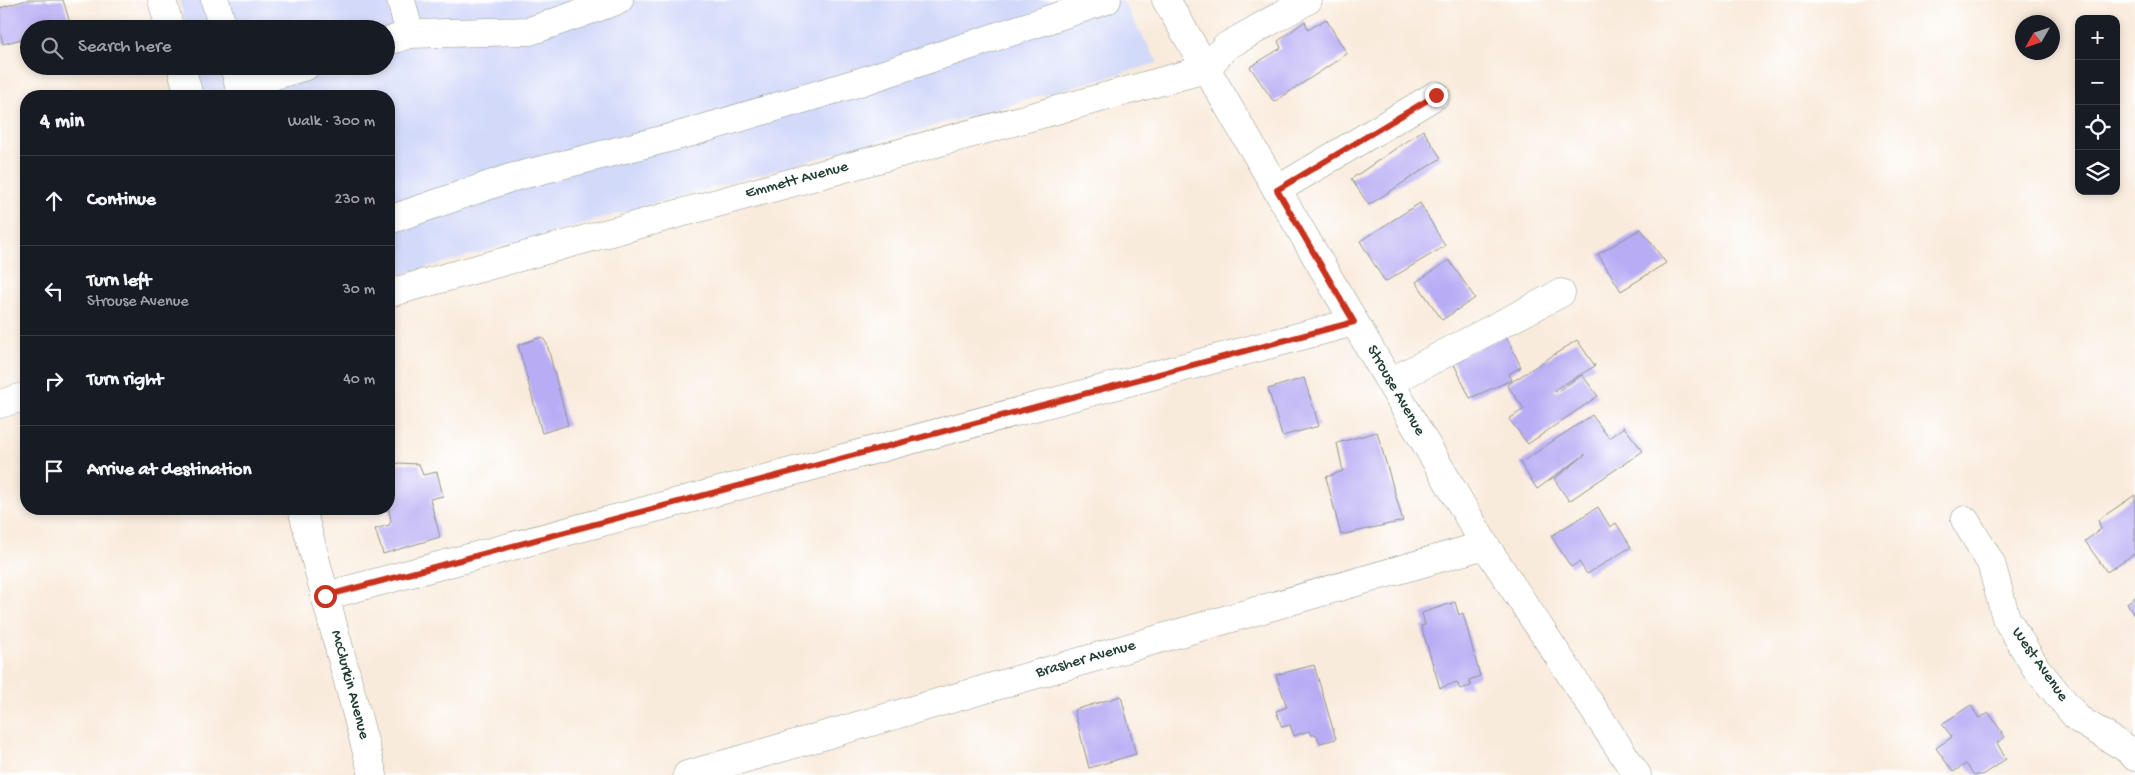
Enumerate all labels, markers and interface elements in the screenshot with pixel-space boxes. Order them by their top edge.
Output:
north arrow [2015,15,2060,60]
map controls [2075,15,2120,195]
button: + [2075,15,2120,60]
search box [20,20,395,75]
icon: search [38,34,66,62]
text: Search here [78,36,172,59]
button: − [2075,60,2120,105]
route end [1425,84,1448,107]
button: locate [2075,105,2120,150]
text: 4 min [40,110,84,135]
text: Walk · 300 m [288,113,375,132]
button: layers [2075,150,2120,195]
street label: Emmett Avenue [743,158,851,204]
icon: ahead [40,187,68,215]
text: Continue [87,189,156,212]
text: 230 m [335,191,375,210]
text: Turn left [87,270,151,293]
icon: left [40,277,68,305]
text: 30 m [342,281,375,300]
text: Strouse Avenue [87,293,188,312]
street label: Strouse Avenue [1361,342,1429,440]
icon: right [40,367,68,395]
text: Turn right [87,369,163,392]
text: 40 m [343,371,375,390]
icon: arrive [40,457,68,485]
text: Arrive at destination [87,459,251,482]
route start [314,585,337,608]
street label: West Avenue [2007,624,2072,706]
street label: McClurkin Avenue [325,628,373,742]
street label: Brasher Avenue [1033,636,1139,684]

